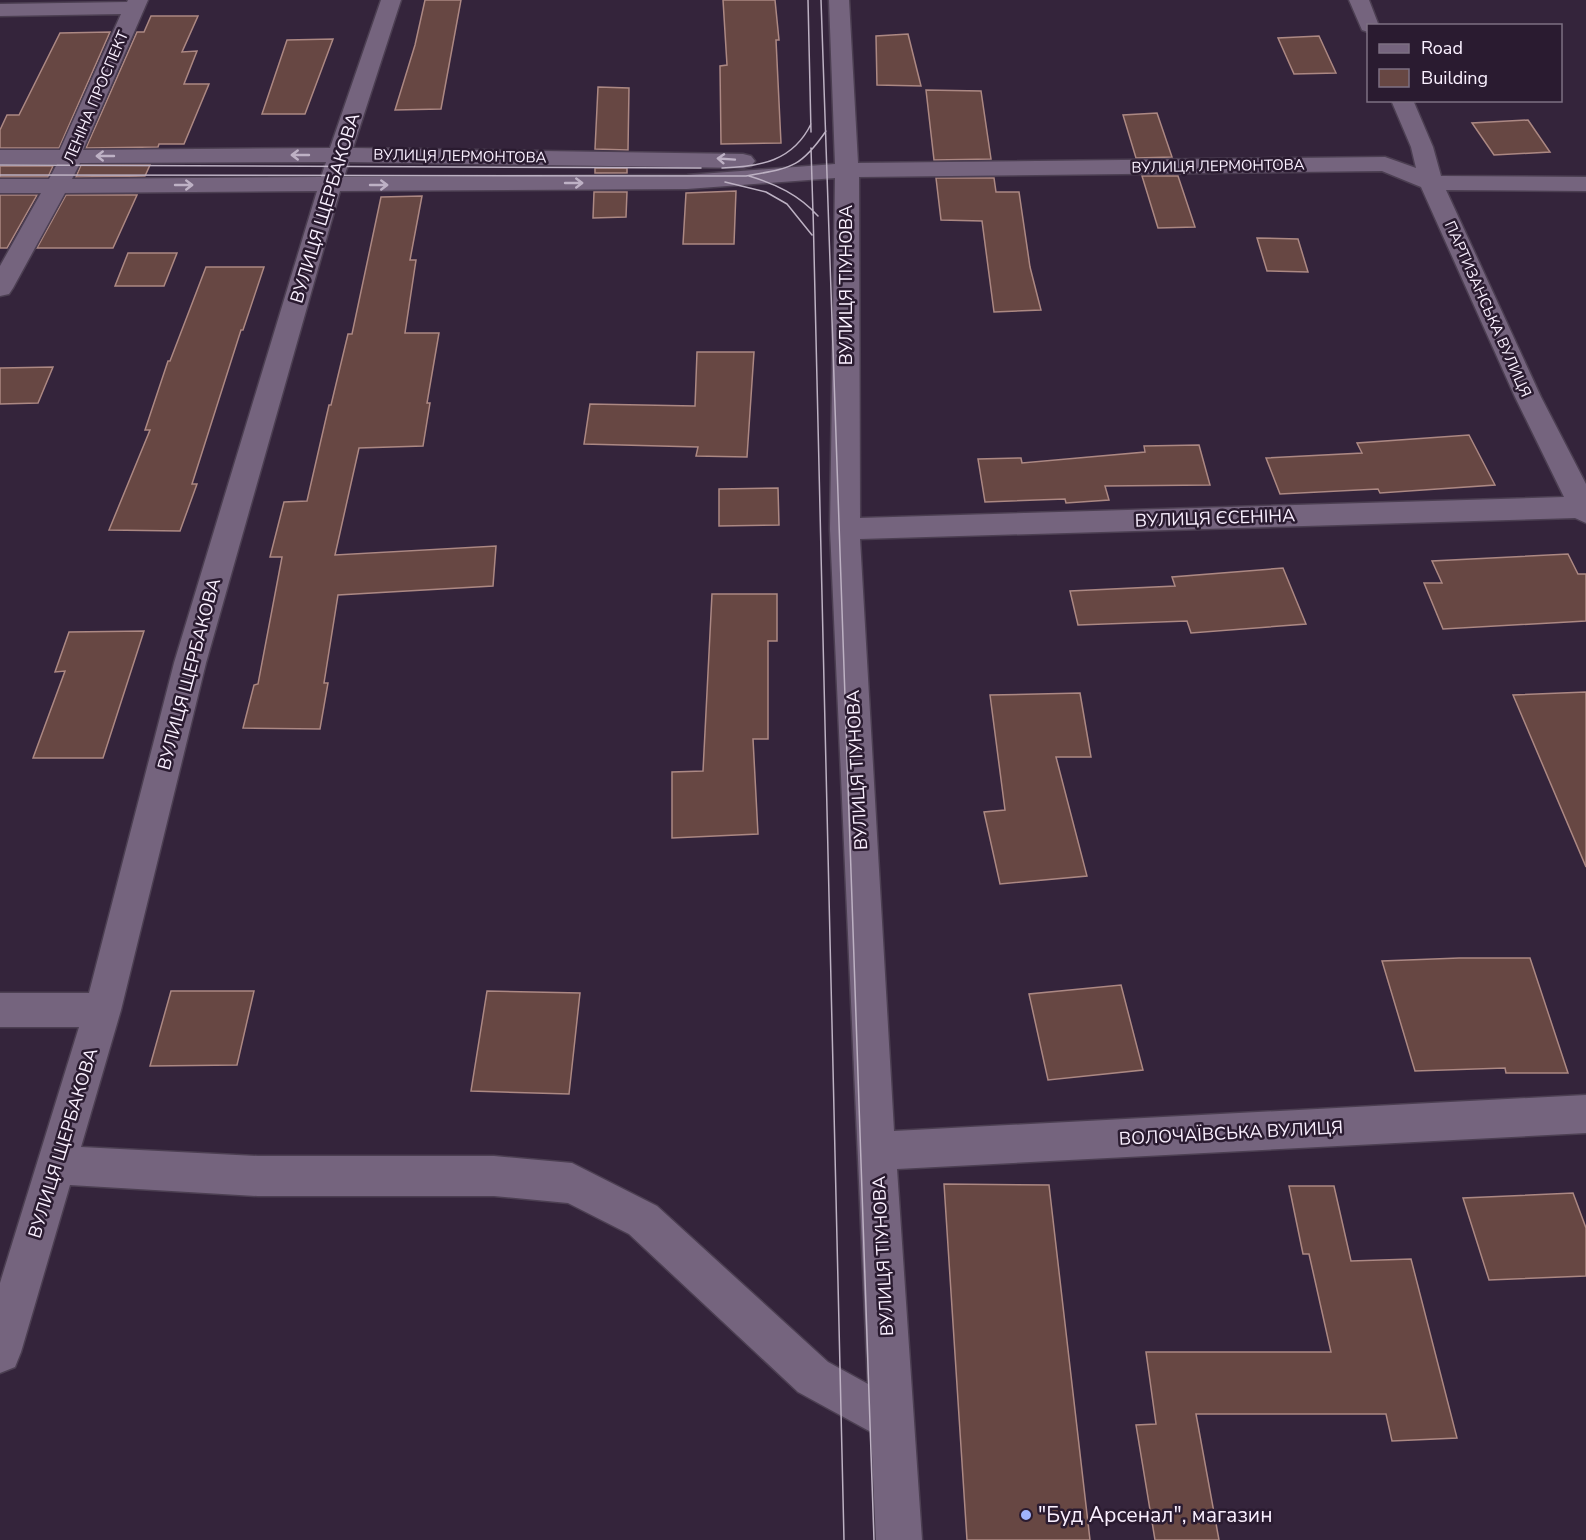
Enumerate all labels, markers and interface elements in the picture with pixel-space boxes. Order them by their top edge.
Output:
legend [1367,24,1562,102]
street label: ЛЕНІНА ПРОСПЕКТ [59,28,133,166]
text: Road [1421,36,1463,60]
text: Building [1421,66,1488,90]
street label: ВУЛИЦЯ ЩЕРБАКОВА [285,110,365,306]
street label: ВУЛИЦЯ ЛЕРМОНТОВА [373,144,547,168]
one-way arrow [290,149,310,161]
one-way arrow [95,150,115,162]
one-way arrow [716,154,736,165]
street label: ВУЛИЦЯ ЛЕРМОНТОВА [1131,154,1305,178]
one-way arrow [564,177,584,189]
one-way arrow [174,179,194,191]
one-way arrow [369,179,389,190]
street label: ВУЛИЦЯ ТІУНОВА [834,205,858,365]
street label: ПАРТИЗАНСЬКА ВУЛИЦЯ [1440,218,1536,400]
street label: ВУЛИЦЯ ЄСЕНІНА [1134,503,1296,533]
street label: ВУЛИЦЯ ЩЕРБАКОВА [152,575,226,773]
street label: ВУЛИЦЯ ТІУНОВА [841,689,873,851]
street label: ВУЛИЦЯ ЩЕРБАКОВА [23,1045,103,1241]
street label: ВОЛОЧАЇВСЬКА ВУЛИЦЯ [1118,1115,1344,1151]
street label: ВУЛИЦЯ ТІУНОВА [867,1175,899,1337]
place label: "Буд Арсенал", магазин [1038,1501,1272,1529]
marker: "Буд Арсенал", магазин [1019,1508,1033,1522]

